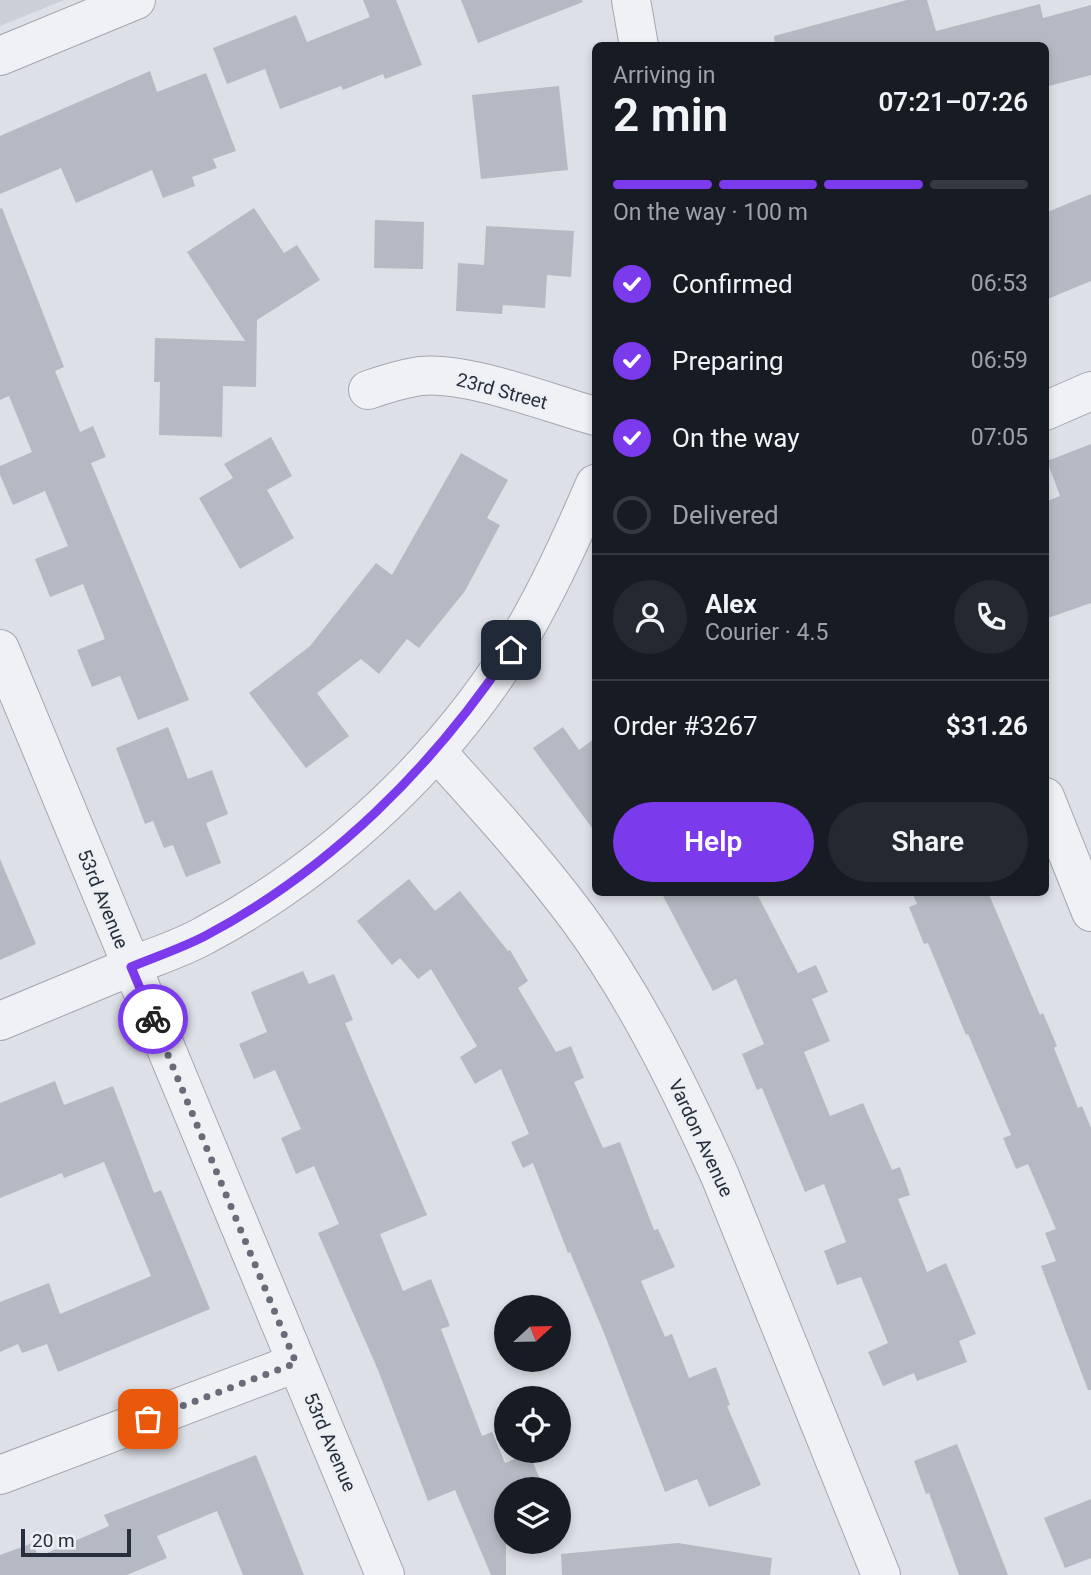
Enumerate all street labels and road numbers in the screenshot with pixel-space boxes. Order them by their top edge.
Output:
street label: 23rd Street [454,368,550,414]
street label: 53rd Avenue [73,846,133,952]
street label: Vardon Avenue [664,1076,738,1200]
street label: 53rd Avenue [299,1389,361,1495]

